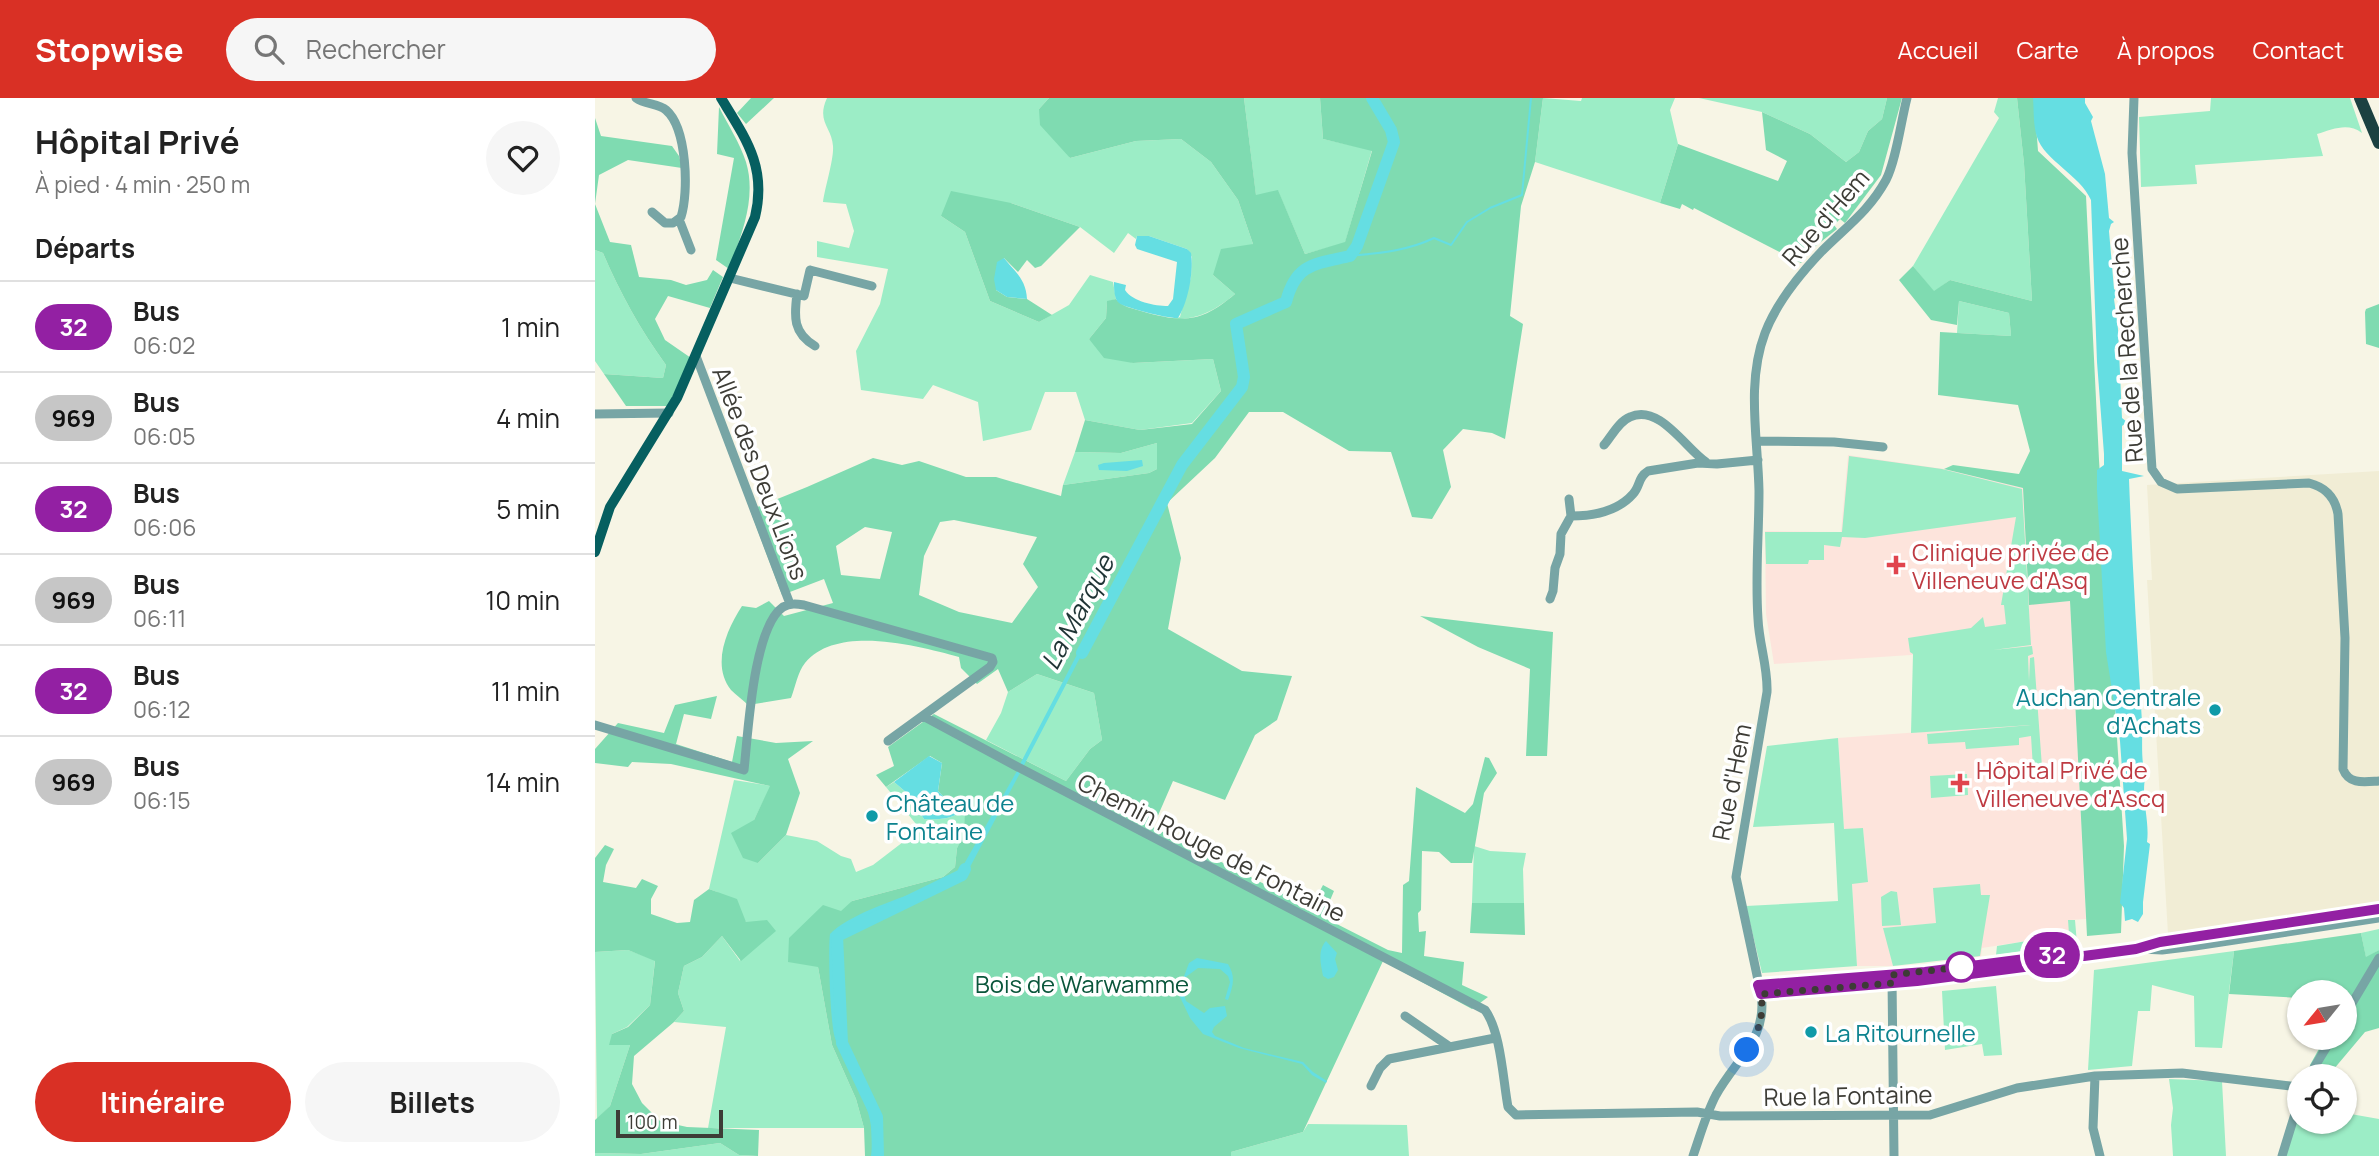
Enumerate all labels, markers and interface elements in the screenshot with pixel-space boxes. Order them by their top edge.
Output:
search box [226,18,716,81]
text: Stopwise [35,27,184,72]
icon: search [250,30,288,68]
text: Rechercher [306,31,446,67]
text: Accueil [1898,33,1978,66]
text: Carte [2016,33,2079,66]
text: À propos [2117,33,2215,66]
text: Contact [2253,33,2344,66]
text: Hôpital Privé [35,119,240,164]
button: heart [486,121,560,195]
street label: Rue d'Hem [1774,162,1876,272]
text: À pied · 4 min · 250 m [35,168,250,200]
text: Départs [35,230,135,266]
street label: Rue de la Recherche [2102,236,2150,464]
text: Bus [133,293,180,329]
text: 1 min [501,309,560,345]
text: 32 [59,310,88,343]
text: 06:02 [133,329,195,361]
street label: Allée des Deux Lions [705,362,817,584]
text: Bus [133,384,180,420]
text: 4 min [496,400,560,436]
text: 969 [51,401,96,434]
text: 06:05 [133,420,196,452]
text: Bus [133,475,180,511]
text: 5 min [496,491,560,527]
text: 32 [59,492,88,525]
text: 06:06 [133,511,196,543]
place label: Clinique privée de Villeneuve d'Asq [1912,535,2109,596]
water label: La Marque [1032,547,1123,675]
marker: Clinique privée de Villeneuve d'Asq [1886,555,1906,575]
text: Bus [133,566,180,602]
text: 10 min [485,582,560,618]
text: 969 [51,583,96,616]
text: 06:11 [133,602,186,634]
text: Bus [133,657,180,693]
text: 11 min [491,673,560,709]
text: 32 [59,674,88,707]
place label: Auchan Centrale d'Achats [2016,680,2201,741]
text: 06:12 [133,693,190,725]
marker: Auchan Centrale d'Achats [2207,702,2223,718]
street label: Rue d'Hem [1704,721,1758,843]
text: Bus [133,748,180,784]
place label: Hôpital Privé de Villeneuve d'Ascq [1976,753,2165,814]
text: 14 min [486,764,560,800]
text: 969 [51,765,96,798]
street label: Chemin Rouge de Fontaine [1072,765,1352,929]
marker: Hôpital Privé de Villeneuve d'Ascq [1950,773,1970,793]
text: 06:15 [133,784,190,816]
place label: Château de Fontaine [886,786,1014,847]
marker: Château de Fontaine [864,808,880,824]
line badge: 32 [2021,932,2083,978]
text: 32 [2038,938,2066,971]
unlabelled marker [1946,952,1976,982]
park label: Bois de Warwamme [975,967,1189,1000]
north arrow [2287,980,2357,1050]
map controls [2287,980,2357,1134]
place label: La Ritournelle [1825,1016,1976,1049]
marker: La Ritournelle [1803,1024,1819,1040]
your location [1729,1032,1764,1067]
button: Itinéraire [35,1062,291,1142]
button: Billets [305,1062,560,1142]
button: locate [2287,1064,2357,1134]
street label: Rue la Fontaine [1763,1077,1933,1113]
scale bar [616,1107,723,1139]
text: 100 m [627,1109,678,1135]

